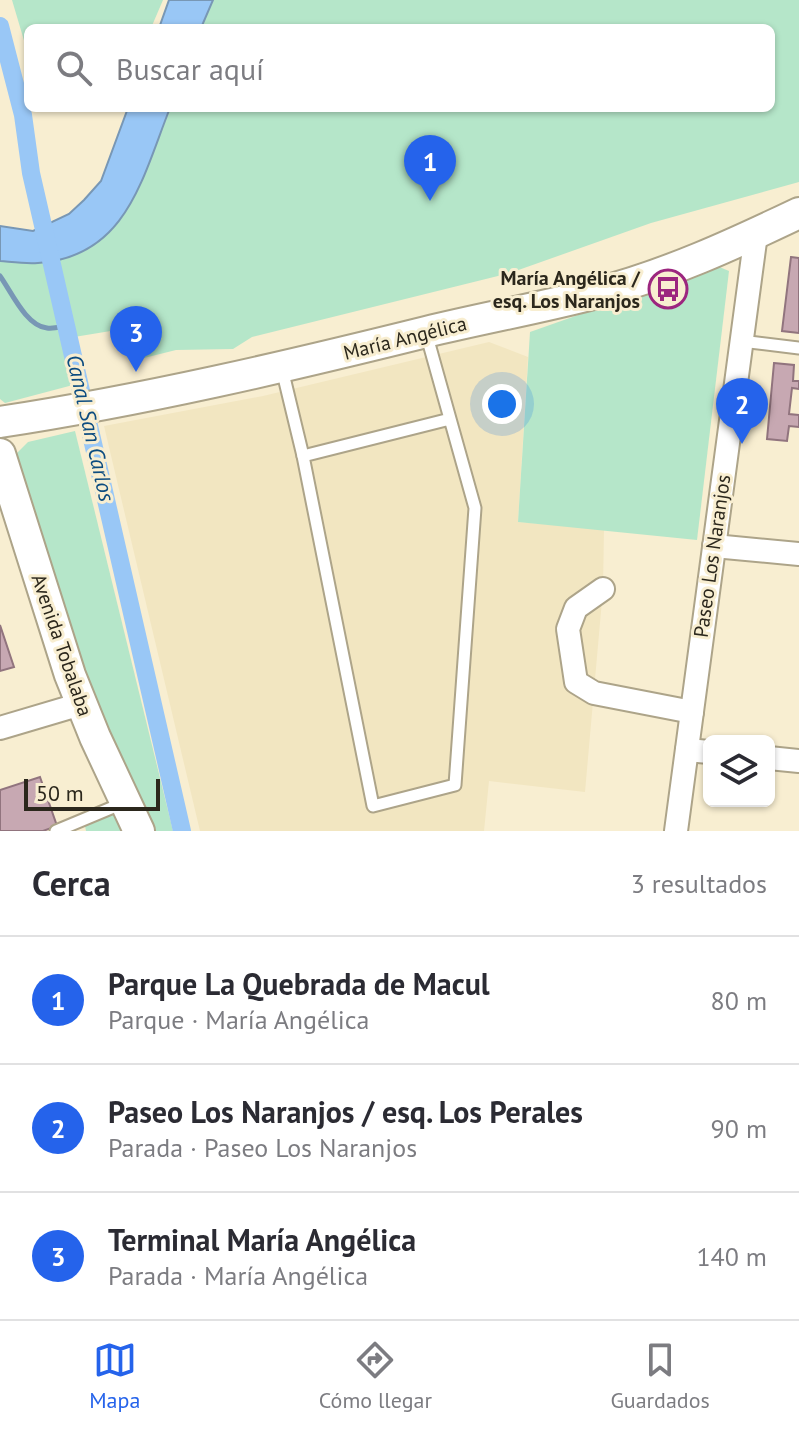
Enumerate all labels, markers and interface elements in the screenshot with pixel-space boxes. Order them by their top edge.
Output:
search box [24,24,775,112]
icon: search [52,46,96,90]
text: Buscar aquí [116,49,264,88]
pin: 1 [404,135,456,201]
place label: María Angélica / esq. Los Naranjos [493,265,641,314]
bus stop icon: María Angélica / esq. Los Naranjos [647,268,689,310]
pin: 3 [110,306,162,372]
street label: María Angélica [341,310,469,366]
water label: Canal San Carlos [61,352,122,504]
pin: 2 [716,378,768,444]
your location [482,384,522,424]
street label: Paseo Los Naranjos [688,473,736,639]
street label: Avenida Tobalaba [25,570,99,720]
map controls [703,735,775,807]
button: layers [703,735,775,807]
scale bar [24,775,160,811]
text: 50 m [36,779,84,807]
text: Cerca [32,861,111,905]
text: 3 resultados [631,867,767,900]
text: Parque La Quebrada de Macul [108,964,490,1003]
text: 1 [51,984,65,1017]
text: 80 m [711,984,767,1017]
text: Parque · María Angélica [108,1003,369,1036]
text: Paseo Los Naranjos / esq. Los Perales [108,1092,583,1131]
text: 2 [51,1112,65,1145]
text: 90 m [711,1112,767,1145]
text: Parada · Paseo Los Naranjos [108,1131,417,1164]
text: Terminal María Angélica [108,1220,416,1259]
text: 3 [51,1240,65,1273]
text: 140 m [696,1240,767,1273]
text: Parada · María Angélica [108,1259,368,1292]
tab: Mapa [89,1338,140,1414]
tab: Cómo llegar [319,1338,432,1414]
tab: Guardados [610,1338,710,1414]

